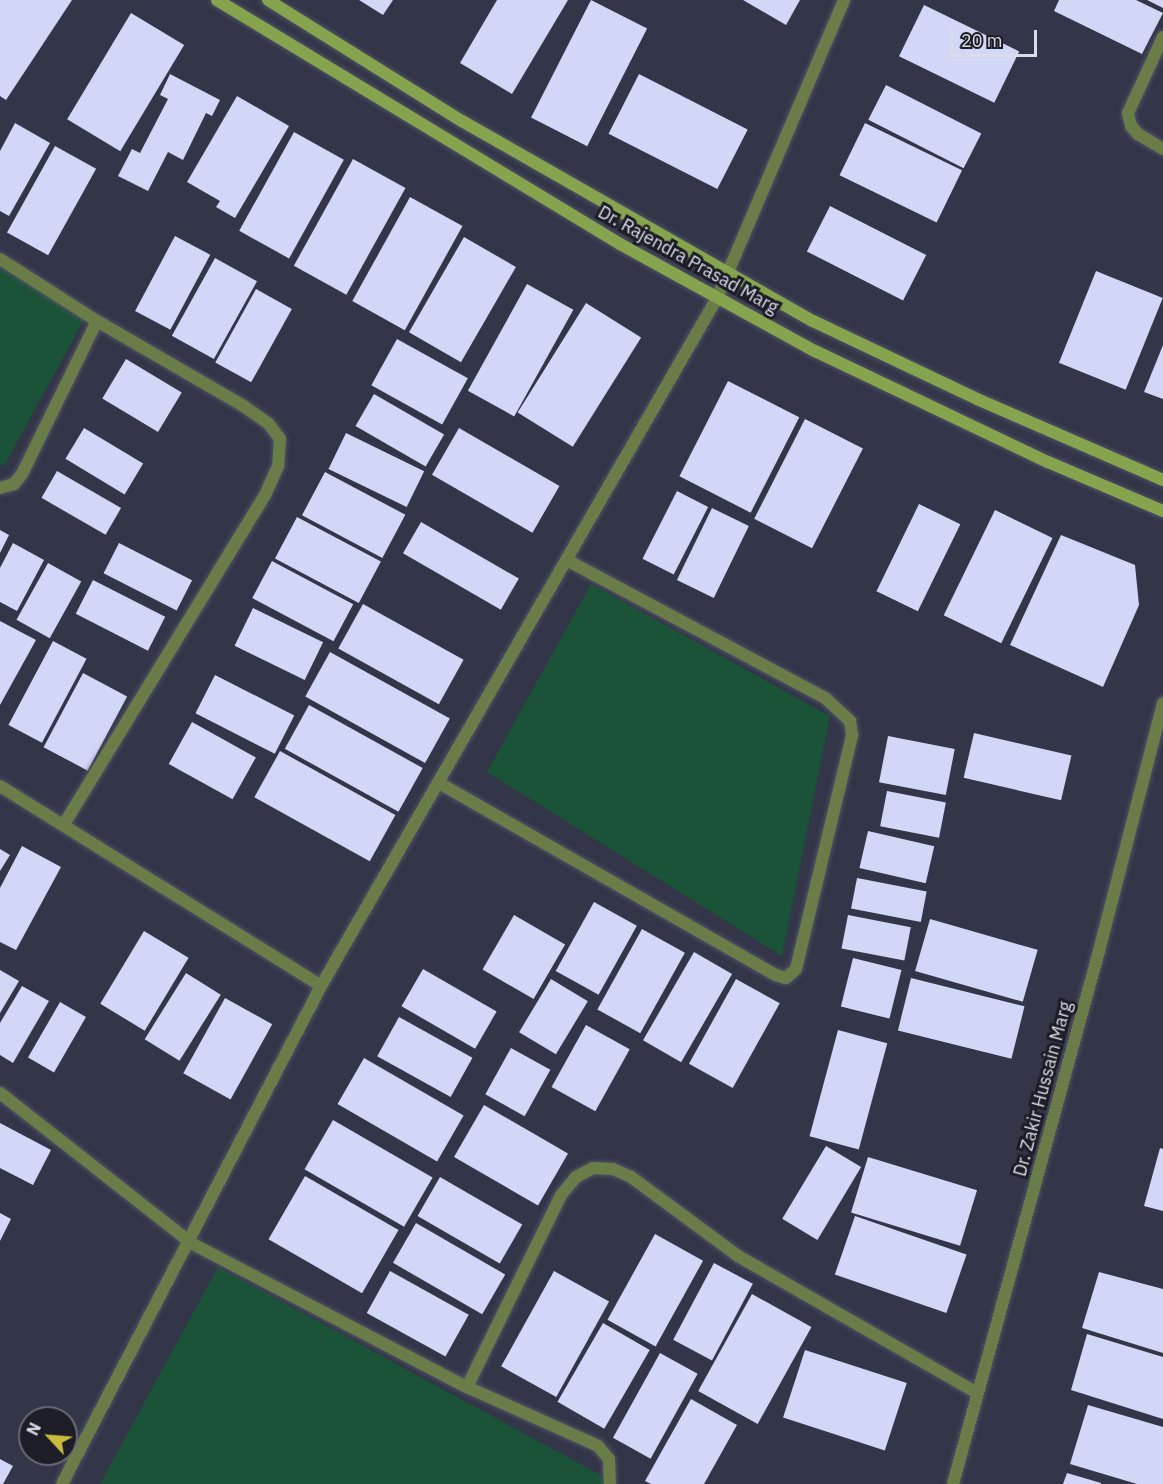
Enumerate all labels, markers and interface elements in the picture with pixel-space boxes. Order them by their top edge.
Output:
scale bar [953,18,1040,56]
text: 20 m [961,29,1003,52]
street label: Dr. Rajendra Prasad Marg [594,201,782,319]
street label: Dr. Zakir Hussain Marg [1009,999,1077,1179]
north arrow [18,1406,78,1466]
text: N [22,1419,45,1439]

